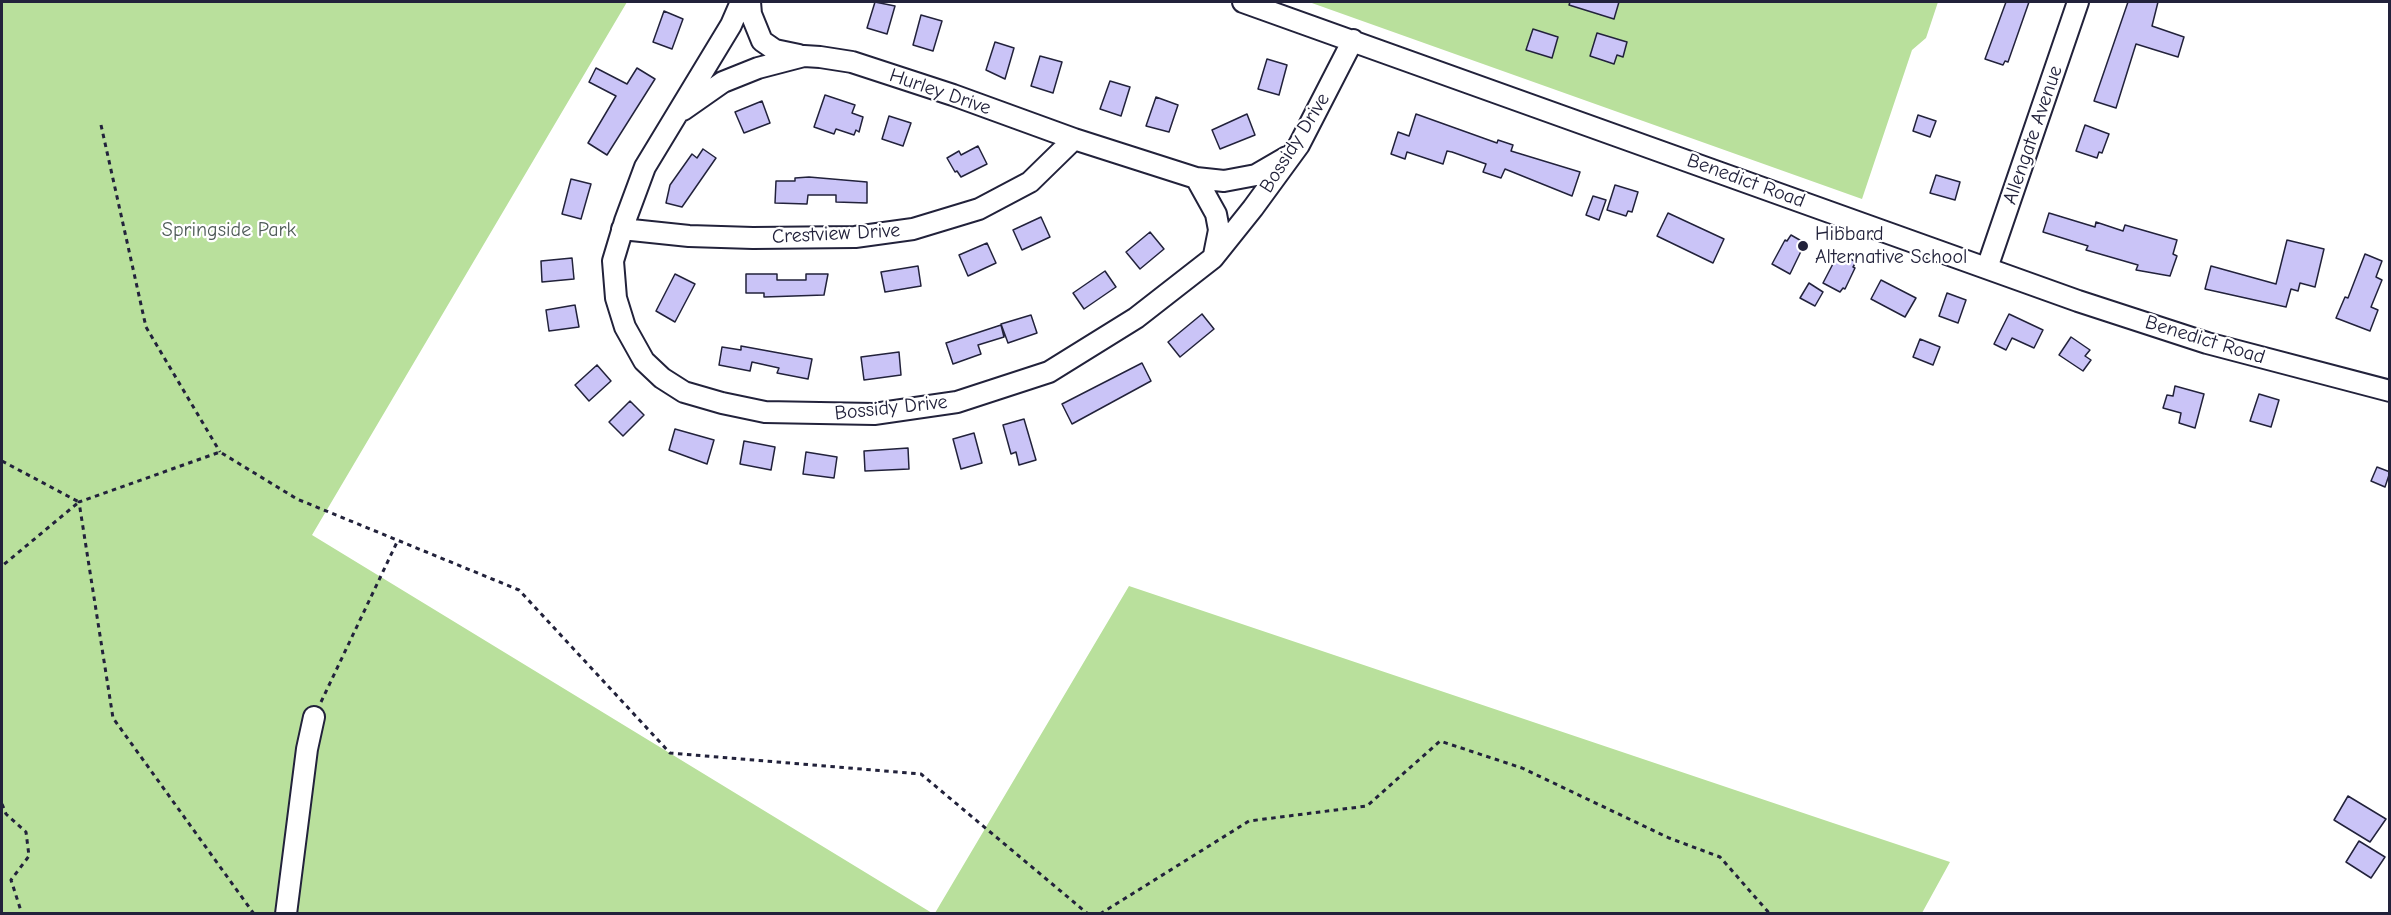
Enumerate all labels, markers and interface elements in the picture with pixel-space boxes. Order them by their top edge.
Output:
street label: Allengate Avenue [1998,62,2068,208]
street label: Hurley Drive [886,63,994,121]
street label: Bossidy Drive [1255,89,1335,197]
street label: Benedict Road [1684,149,1808,213]
park label: Springside Park [162,218,296,242]
street label: Crestview Drive [771,219,901,249]
place label: Hibbard Alternative School [1815,222,1967,269]
marker: Hibbard Alternative School [1796,239,1810,253]
street label: Benedict Road [2142,310,2268,370]
street label: Bossidy Drive [833,390,949,426]

